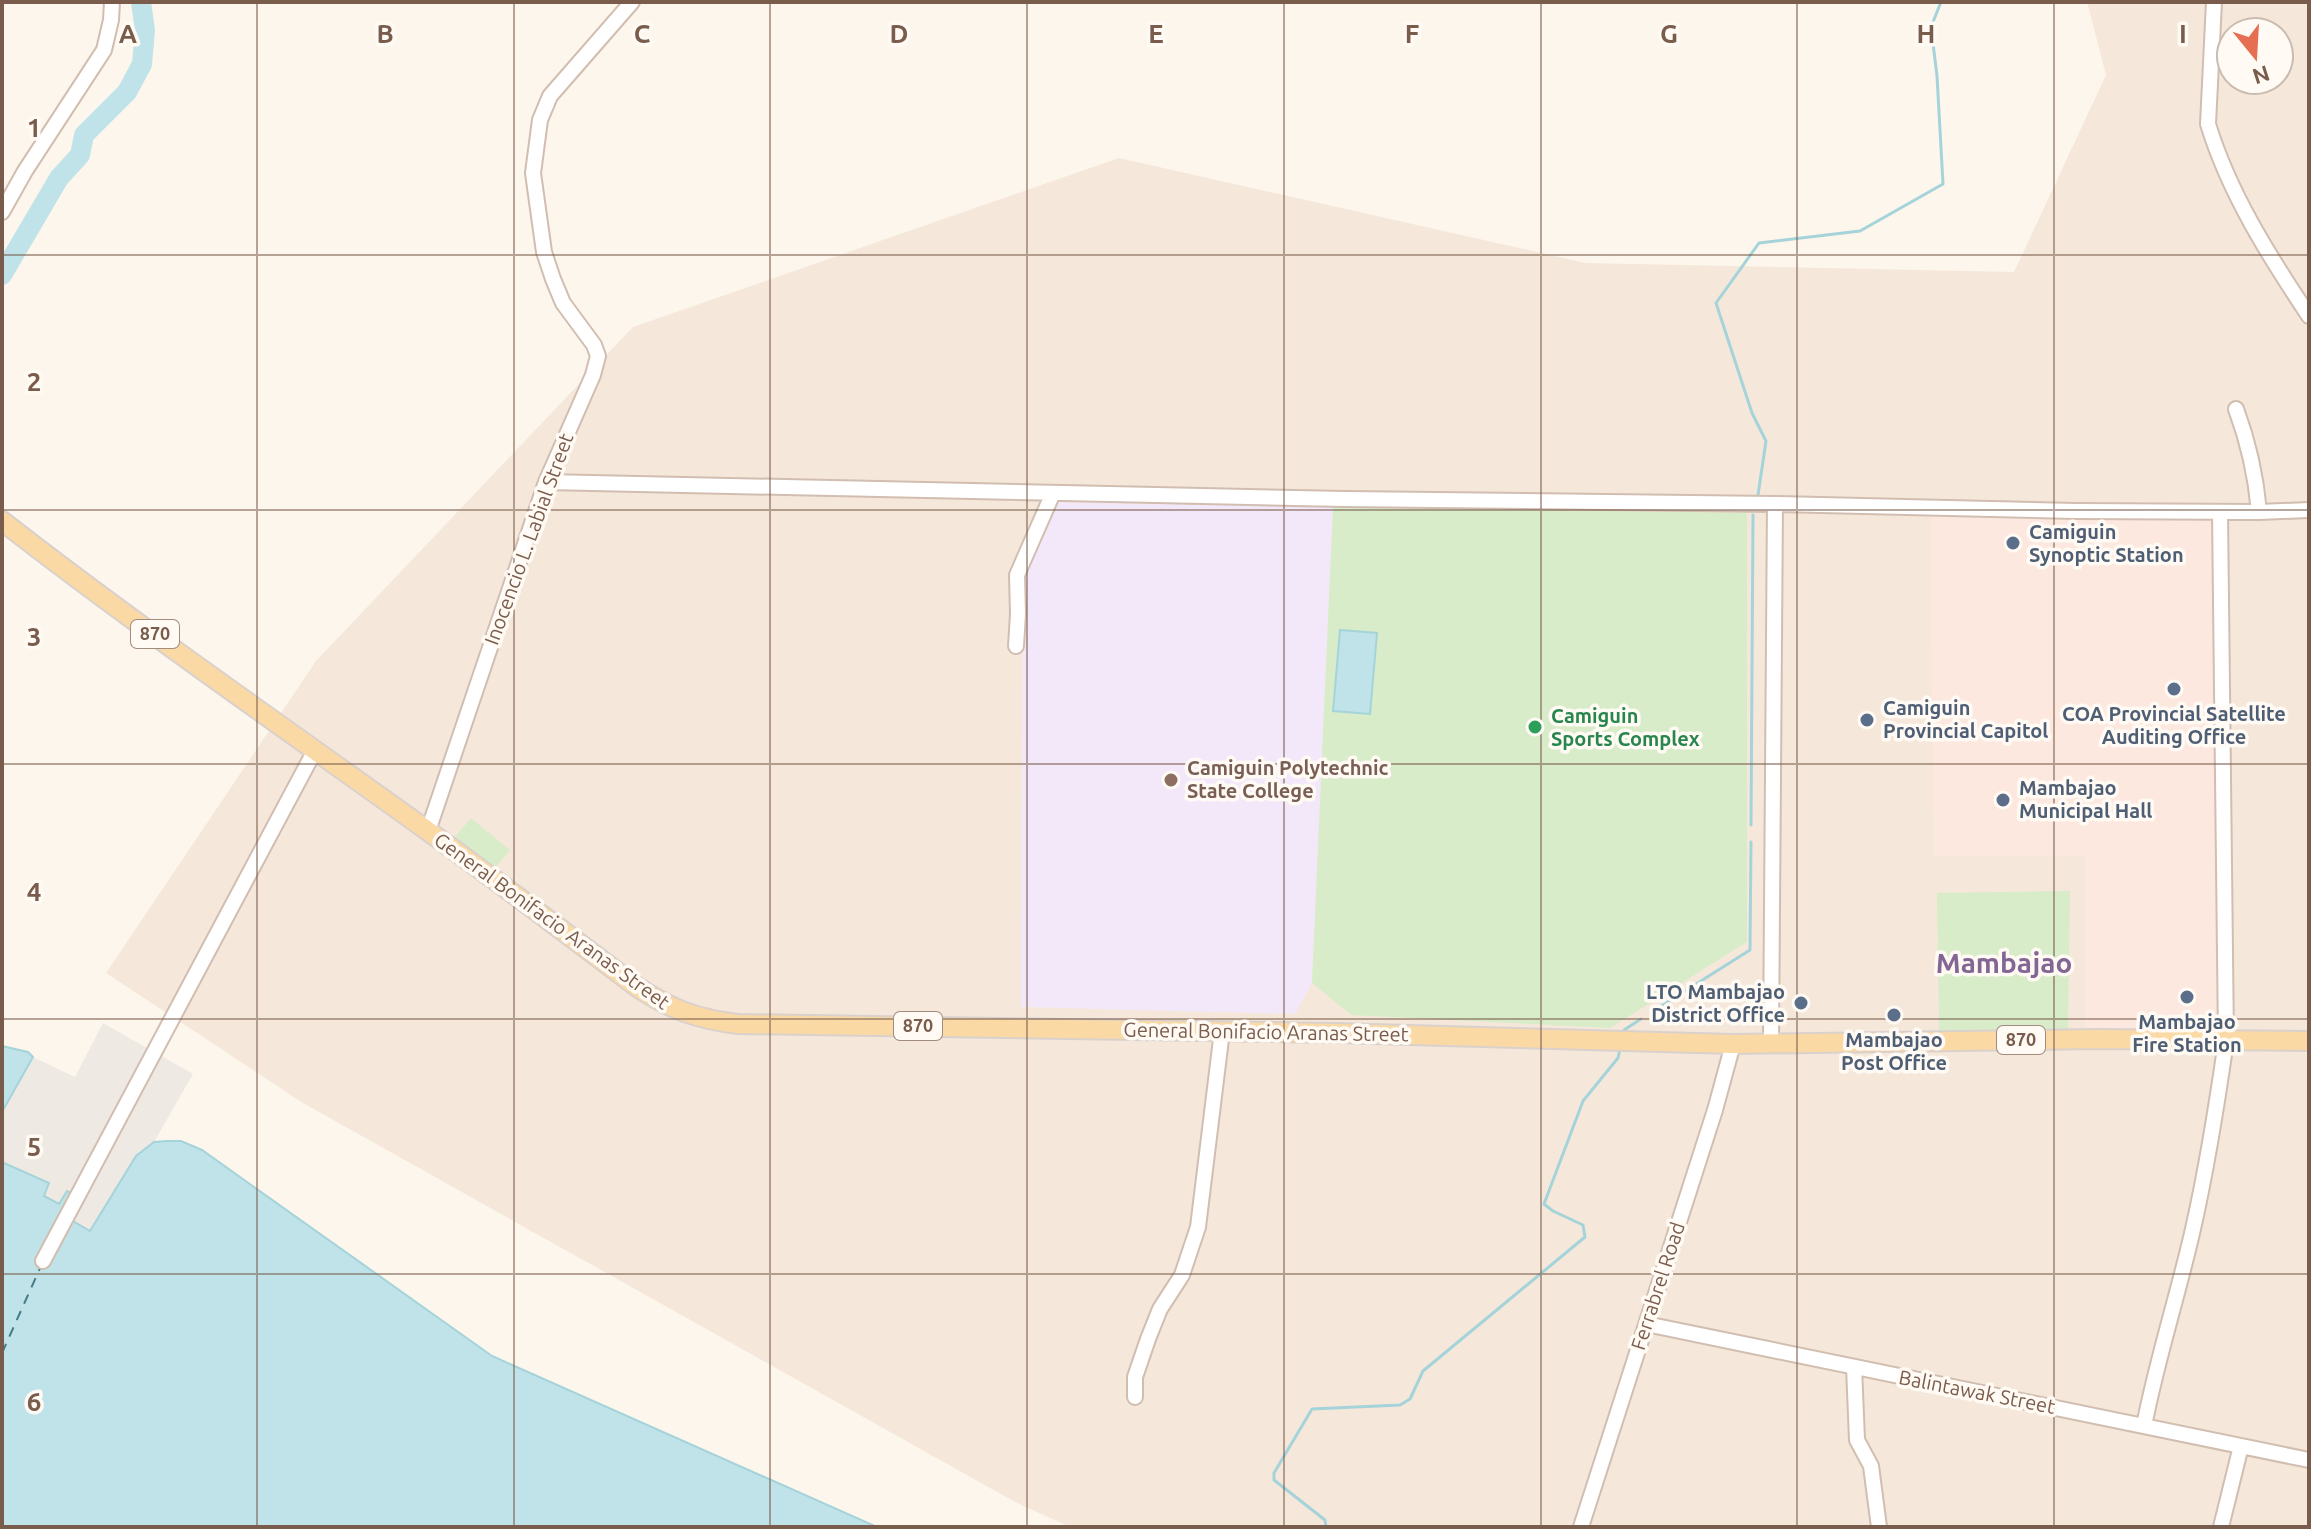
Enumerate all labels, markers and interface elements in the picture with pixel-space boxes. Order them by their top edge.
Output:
north arrow [2215,16,2295,96]
text: A [119,19,138,48]
text: B [376,19,394,48]
text: C [634,19,651,48]
text: D [890,19,908,48]
text: E [1148,19,1164,48]
text: F [1405,19,1419,48]
text: G [1660,19,1678,48]
text: H [1917,19,1935,48]
text: I [2179,19,2187,48]
text: N [2250,61,2273,90]
text: 1 [27,113,41,142]
text: 2 [27,367,41,396]
street label: Inocencio L. Labial Street [479,430,578,648]
place label: Camiguin Synoptic Station [2029,520,2184,566]
marker: Camiguin Synoptic Station [2004,534,2022,552]
road number: 870 [131,620,179,648]
text: 3 [27,622,41,651]
marker: COA Provincial Satellite Auditing Office [2165,680,2183,698]
place label: Camiguin Provincial Capitol [1883,696,2048,742]
place label: COA Provincial Satellite Auditing Office [2062,702,2286,748]
place label: Camiguin Sports Complex [1551,704,1700,750]
marker: Camiguin Provincial Capitol [1858,711,1876,729]
marker: Camiguin Sports Complex [1526,718,1544,736]
place label: Camiguin Polytechnic State College [1187,756,1389,802]
marker: Camiguin Polytechnic State College [1162,771,1180,789]
place label: Mambajao Municipal Hall [2019,776,2152,822]
marker: Mambajao Municipal Hall [1994,791,2012,809]
street label: General Bonifacio Aranas Street [430,828,674,1014]
text: 4 [27,877,41,906]
district label: Mambajao [1936,947,2072,978]
place label: LTO Mambajao District Office [1646,980,1785,1026]
marker: Mambajao Fire Station [2178,988,2196,1006]
marker: LTO Mambajao District Office [1792,994,1810,1012]
marker: Mambajao Post Office [1885,1006,1903,1024]
place label: Mambajao Fire Station [2132,1010,2242,1056]
road number: 870 [894,1012,942,1040]
street label: General Bonifacio Aranas Street [1123,1018,1409,1045]
road number: 870 [1997,1026,2045,1054]
place label: Mambajao Post Office [1841,1028,1947,1074]
text: 5 [27,1132,41,1161]
street label: Ferrabrel Road [1626,1219,1689,1353]
street label: Balintawak Street [1897,1365,2057,1418]
text: 6 [27,1387,41,1416]

